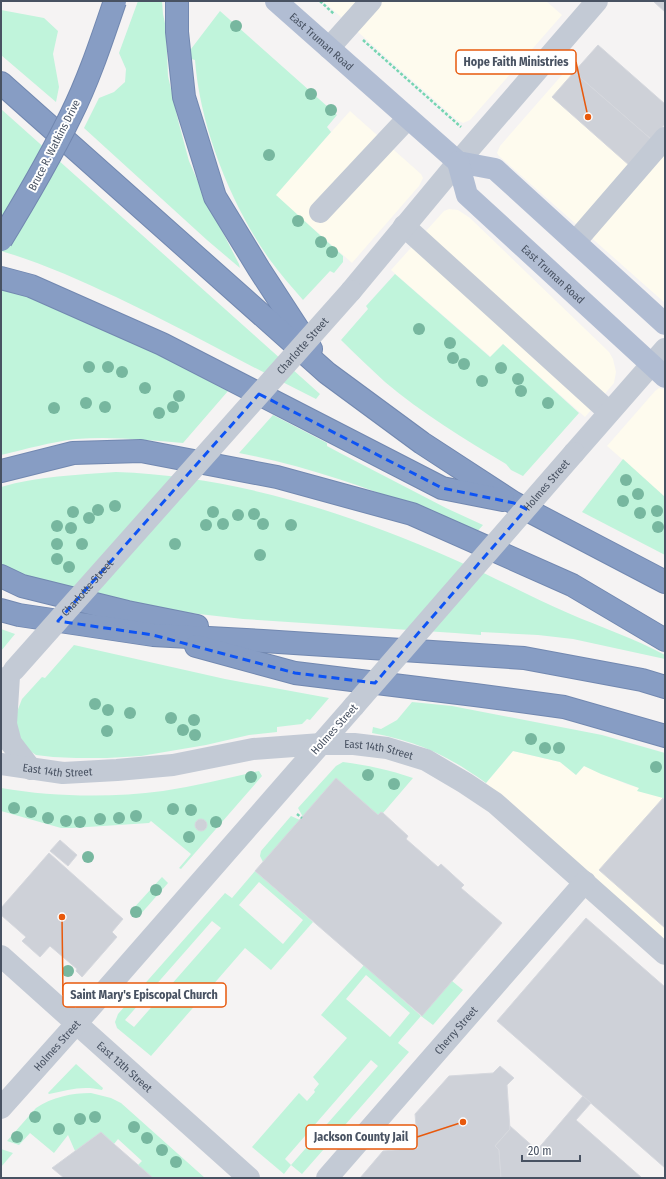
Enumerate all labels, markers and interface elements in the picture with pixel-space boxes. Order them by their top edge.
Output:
street label: East Truman Road [287,10,356,73]
callout: Hope Faith Ministries [456,50,576,74]
text: Hope Faith Ministries [464,55,569,69]
street label: Bruce R. Watkins Drive [26,98,83,193]
street label: East Truman Road [519,242,587,307]
street label: Charlotte Street [274,315,332,377]
street label: Holmes Street [521,457,573,514]
street label: Charlotte Street [59,557,116,619]
street label: Holmes Street [308,701,361,757]
street label: East 14th Street [344,738,415,763]
street label: East 14th Street [22,761,93,780]
callout: Saint Mary's Episcopal Church [63,983,226,1007]
text: Saint Mary's Episcopal Church [70,988,218,1002]
street label: Cherry Street [432,1004,481,1057]
street label: Holmes Street [31,1017,84,1074]
street label: East 13th Street [94,1039,155,1095]
callout: Jackson County Jail [306,1125,417,1149]
text: Jackson County Jail [313,1130,409,1144]
scale bar [522,1137,580,1163]
text: 20 m [528,1144,552,1158]

